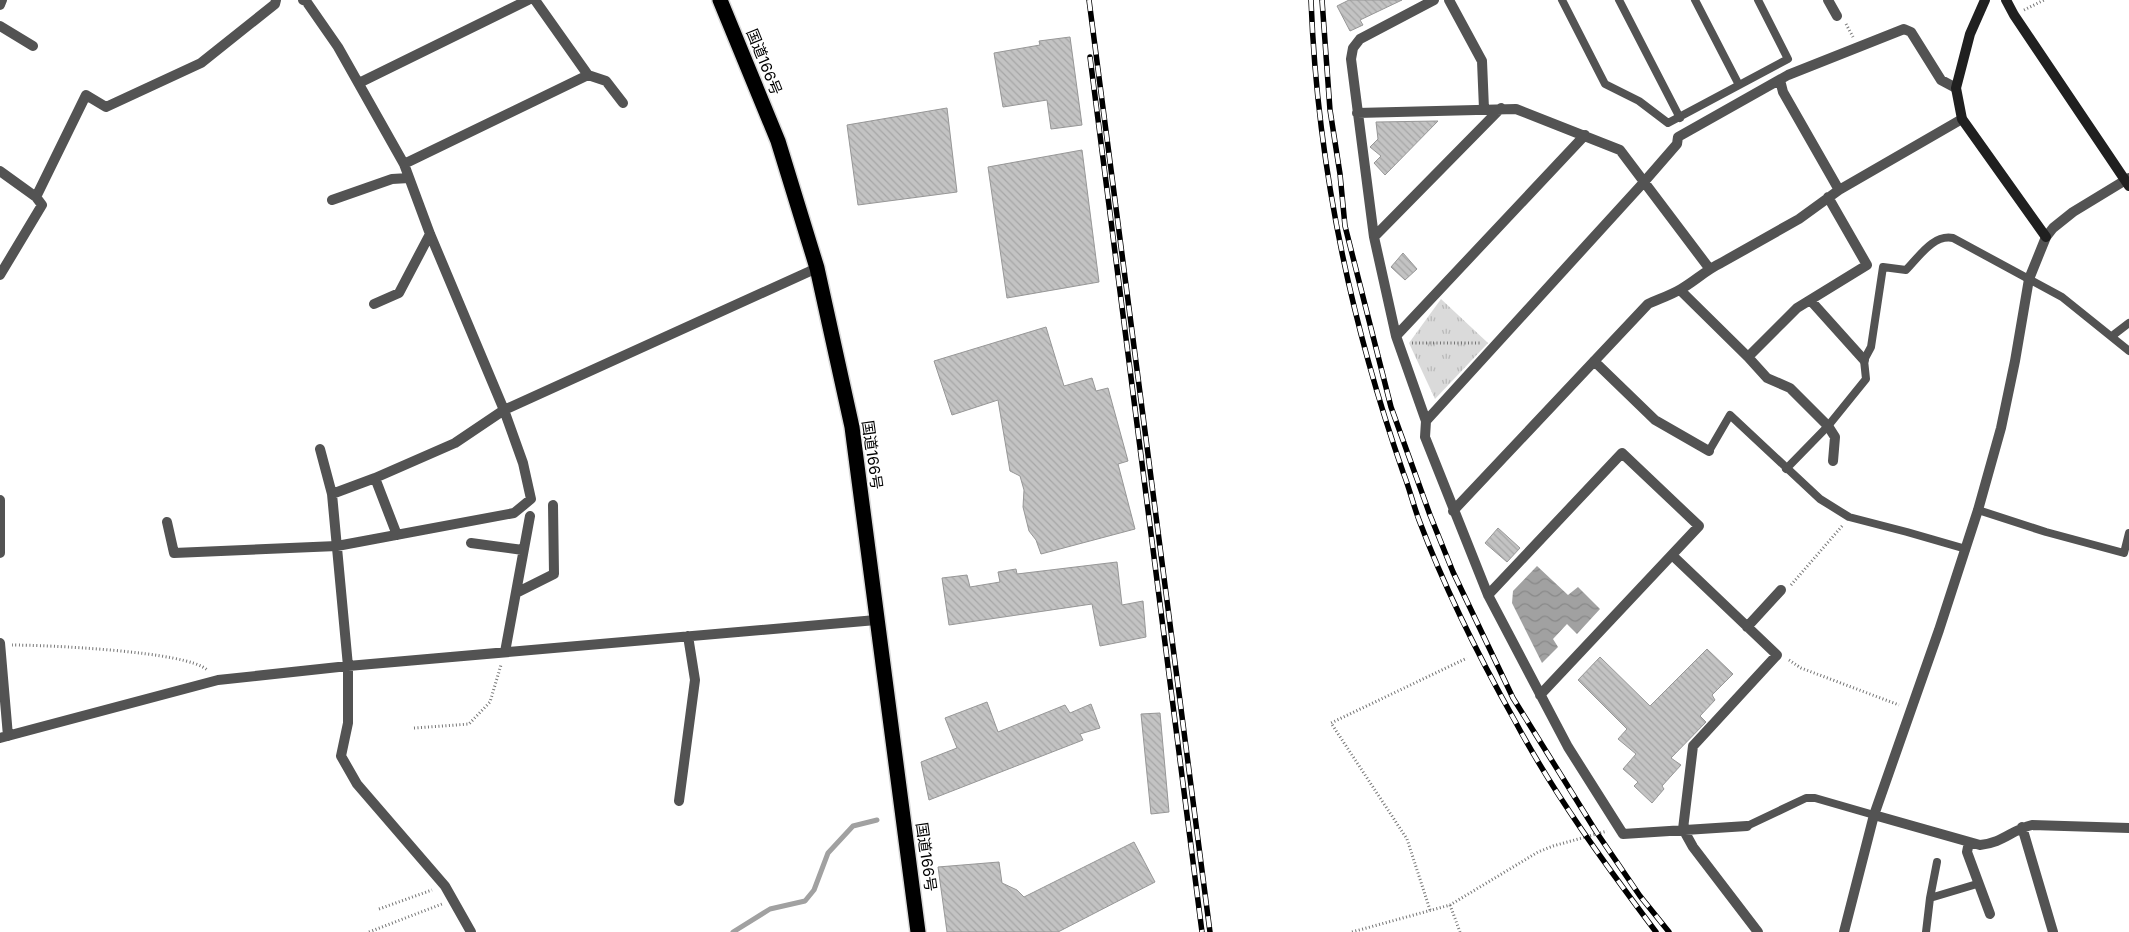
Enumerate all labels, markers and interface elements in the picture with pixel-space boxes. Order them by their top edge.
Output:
street label: 国道166号 [743,26,786,98]
street label: 国道166号 [858,419,887,491]
street label: 国道166号 [912,821,941,893]

